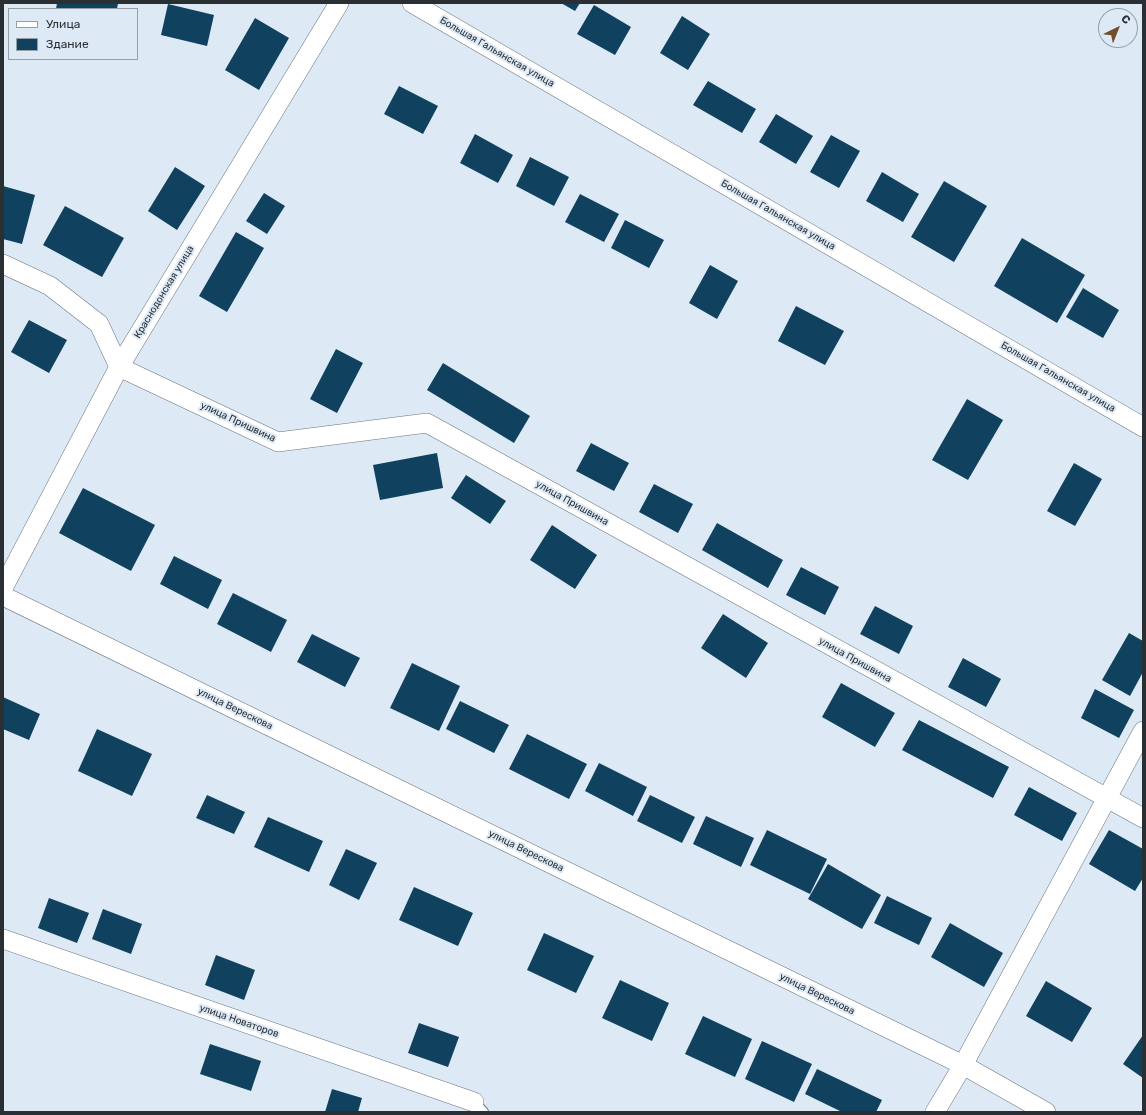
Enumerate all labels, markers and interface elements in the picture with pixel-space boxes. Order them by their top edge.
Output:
legend [8,8,138,60]
north arrow [1098,8,1138,48]
text: С [1119,12,1133,27]
street label: Большая Гальянская улица [438,14,556,90]
text: Улица [46,17,80,31]
text: Здание [46,37,89,51]
street label: Большая Гальянская улица [719,177,837,253]
street label: Краснодонская улица [132,243,196,341]
street label: Большая Гальянская улица [999,339,1117,415]
street label: улица Пришвина [198,399,278,445]
street label: улица Пришвина [533,478,611,528]
street label: улица Пришвина [816,635,894,685]
street label: улица Верескова [195,686,275,732]
street label: улица Верескова [486,828,566,874]
street label: улица Верескова [777,971,857,1017]
street label: улица Новаторов [198,1002,280,1040]

